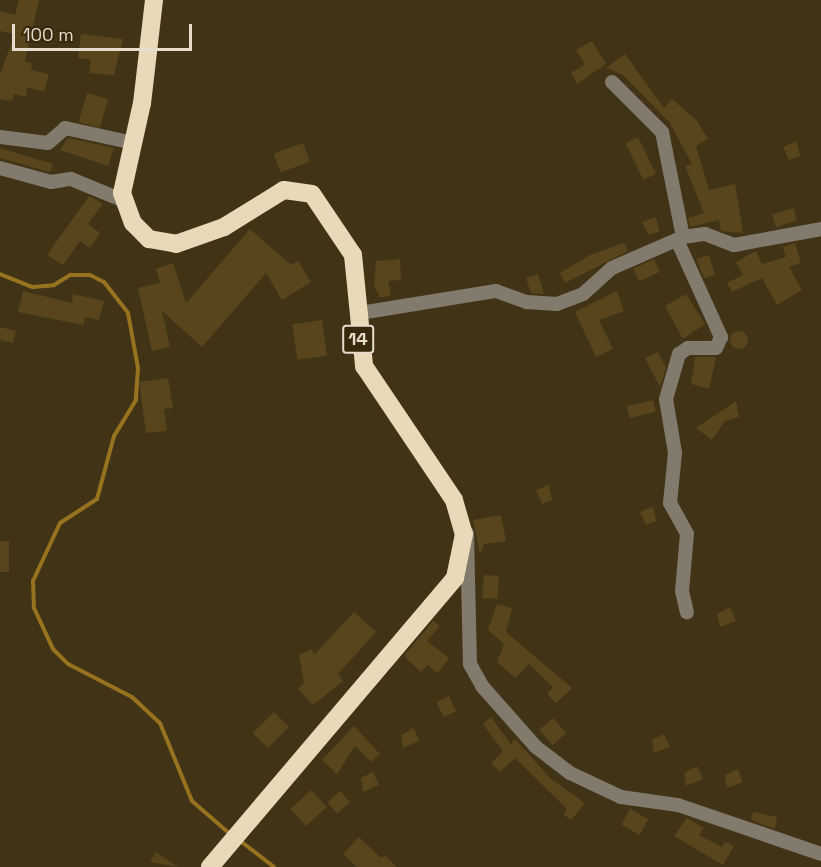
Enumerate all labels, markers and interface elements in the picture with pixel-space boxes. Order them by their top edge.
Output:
scale bar [15,12,195,50]
text: 100 m [23,23,74,46]
road number: 14 [342,324,374,354]

